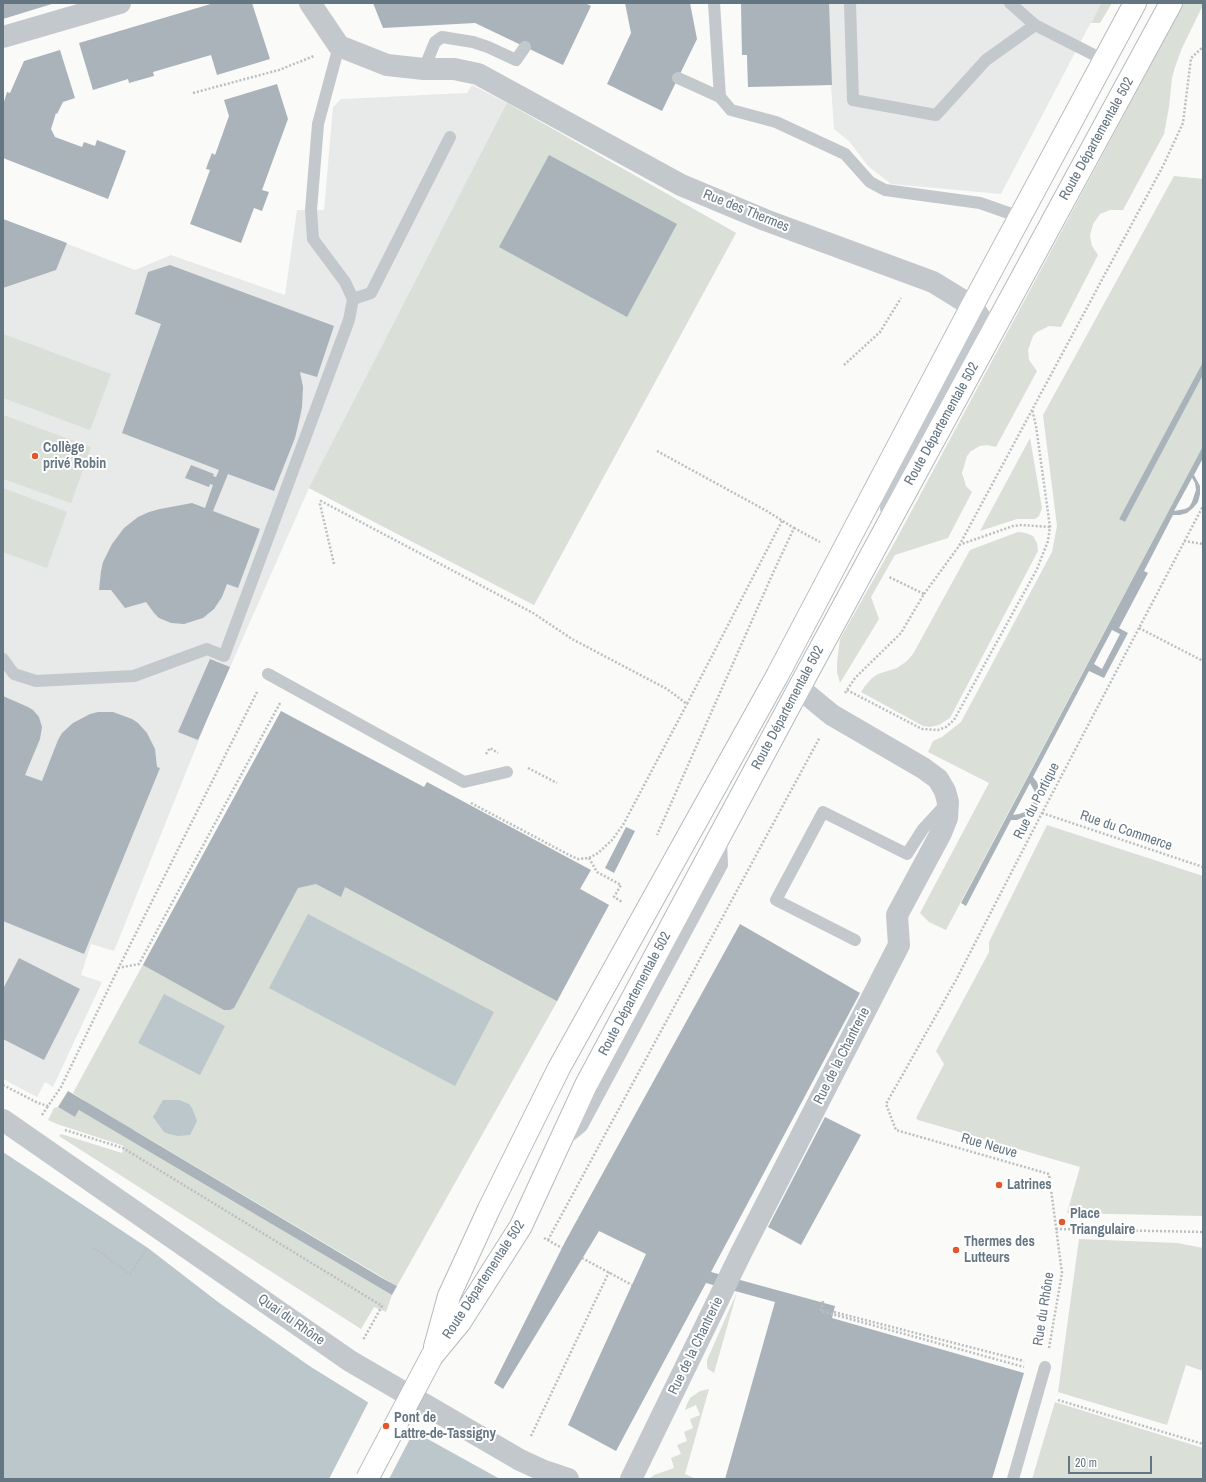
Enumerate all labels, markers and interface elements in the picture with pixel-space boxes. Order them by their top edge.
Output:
street label: Route Départementale 502 [1056,75,1138,203]
street label: Rue des Thermes [701,186,791,236]
street label: Route Départementale 502 [901,360,983,488]
place label: Collège privé Robin [43,440,106,472]
marker: Collège privé Robin [30,451,40,461]
street label: Route Départementale 502 [748,643,828,773]
street label: Rue du Portique [1011,760,1063,842]
street label: Rue du Commerce [1078,807,1174,855]
street label: Route Départementale 502 [595,929,675,1059]
street label: Rue de la Chantrerie [810,1005,874,1107]
street label: Rue Neuve [959,1130,1019,1162]
place label: Latrines [1007,1177,1052,1193]
marker: Latrines [994,1180,1004,1190]
place label: Place Triangulaire [1070,1206,1135,1238]
marker: Place Triangulaire [1057,1217,1067,1227]
street label: Route Départementale 502 [439,1218,529,1342]
place label: Thermes des Lutteurs [964,1234,1035,1266]
marker: Thermes des Lutteurs [951,1245,961,1255]
street label: Rue du Rhône [1030,1271,1058,1347]
street label: Quai du Rhône [254,1291,328,1349]
street label: Rue de la Chantrerie [665,1294,727,1398]
place label: Pont de Lattre-de-Tassigny [394,1410,496,1442]
marker: Pont de Lattre-de-Tassigny [381,1421,391,1431]
scale bar [1070,1448,1154,1474]
text: 20 m [1075,1455,1097,1471]

